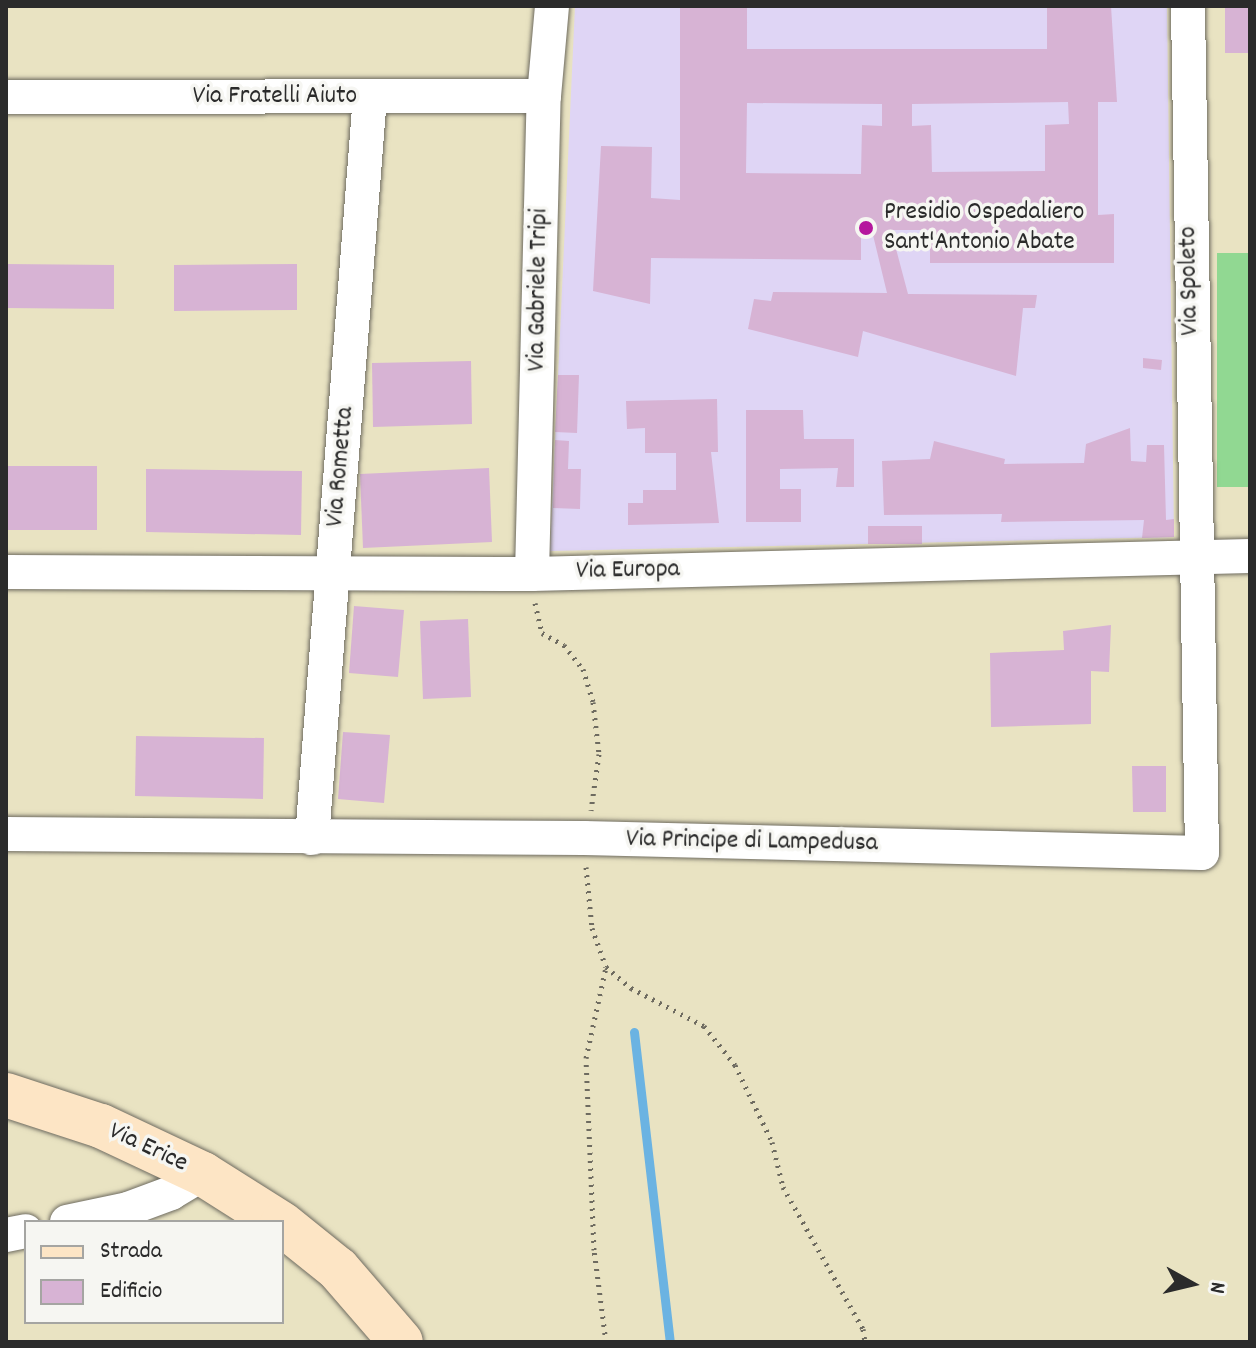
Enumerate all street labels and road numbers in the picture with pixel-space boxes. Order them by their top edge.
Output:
street label: Via Fratelli Aiuto [193,81,357,113]
street label: Via Gabriele Tripi [522,208,556,372]
street label: Via Spoleto [1173,226,1207,336]
street label: Via Rometta [320,406,362,528]
street label: Via Europa [576,554,680,588]
street label: Via Principe di Lampedusa [626,824,878,860]
street label: Via Erice [104,1116,192,1180]

